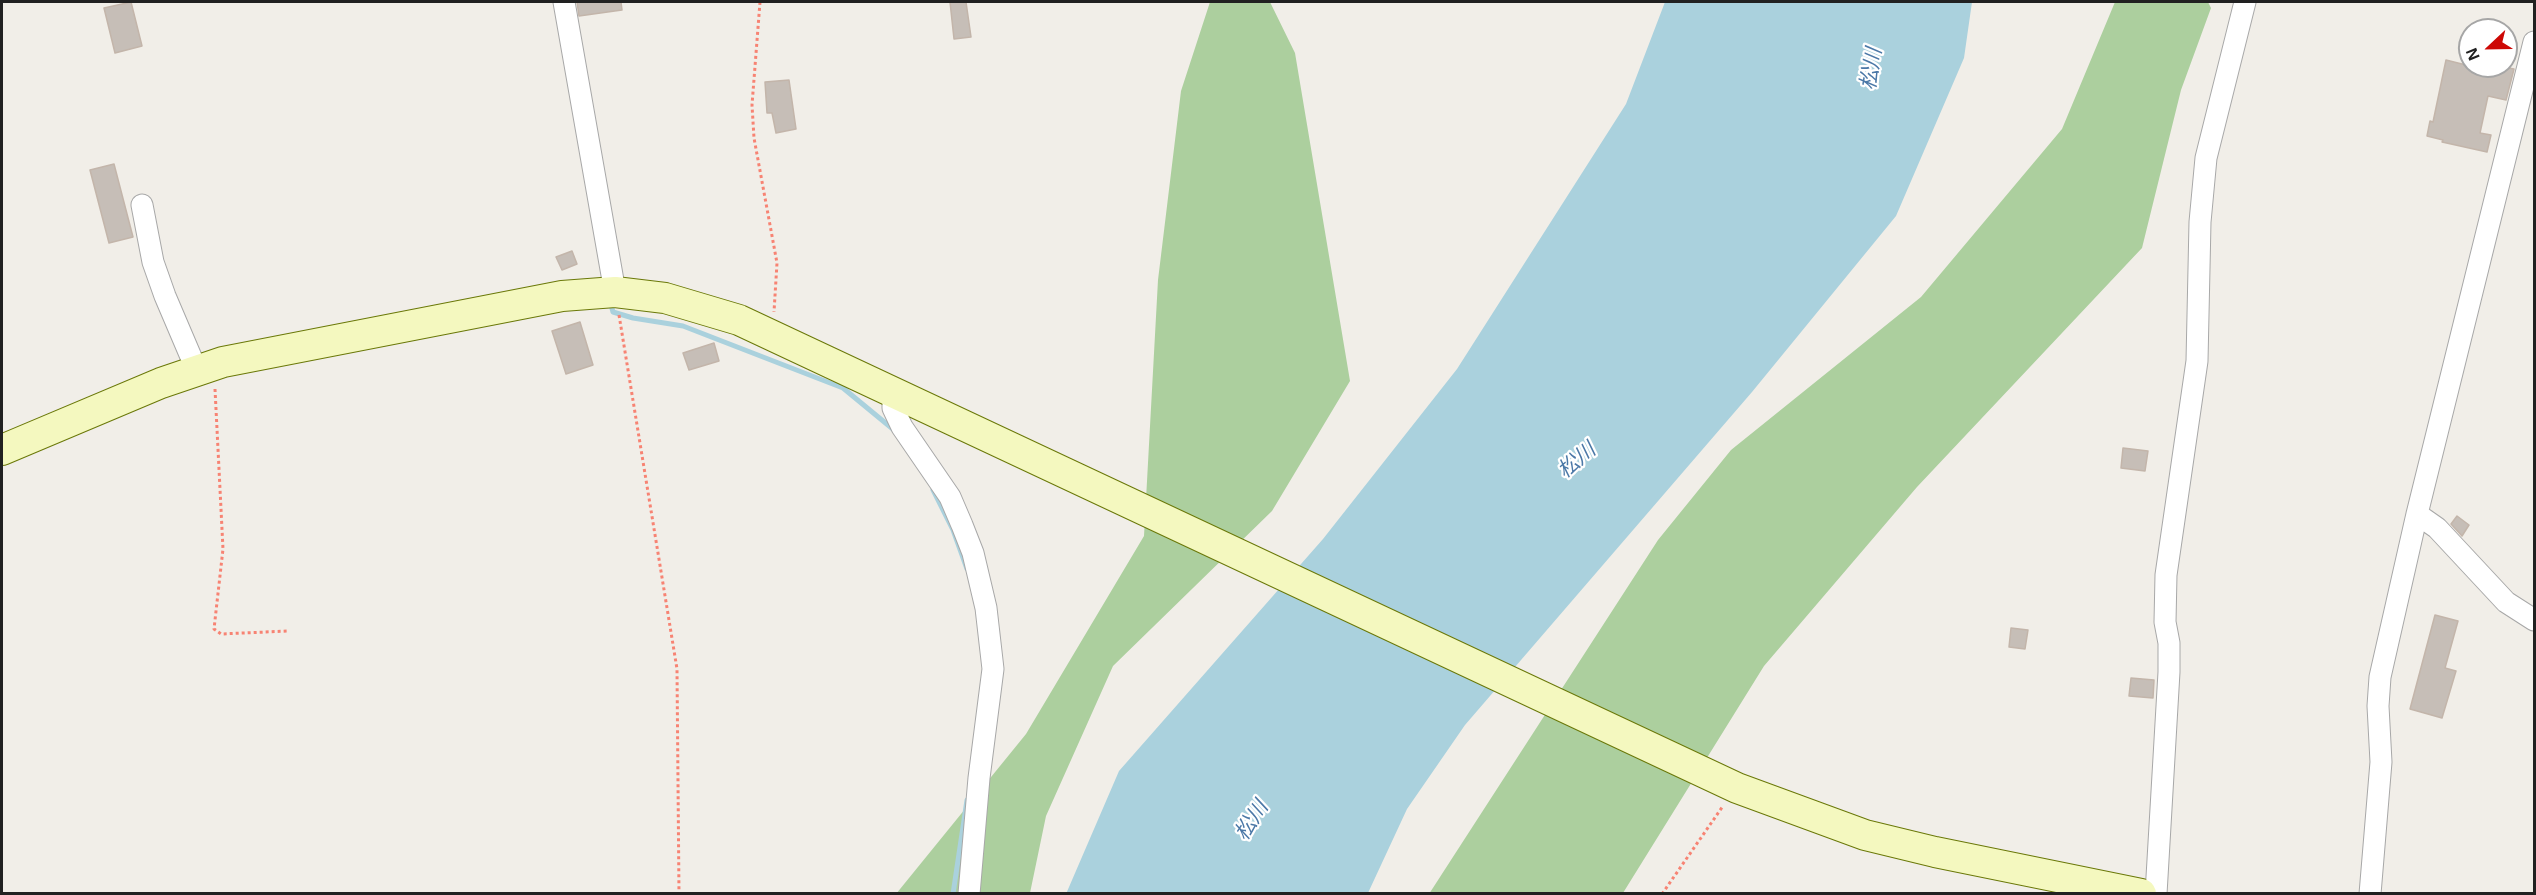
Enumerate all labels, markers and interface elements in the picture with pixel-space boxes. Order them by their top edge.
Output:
north arrow [2458,18,2518,78]
water label: 松川 [1856,46,1888,92]
text: N [2463,46,2483,63]
water label: 松川 [1553,438,1601,484]
water label: 松川 [1230,797,1274,845]

